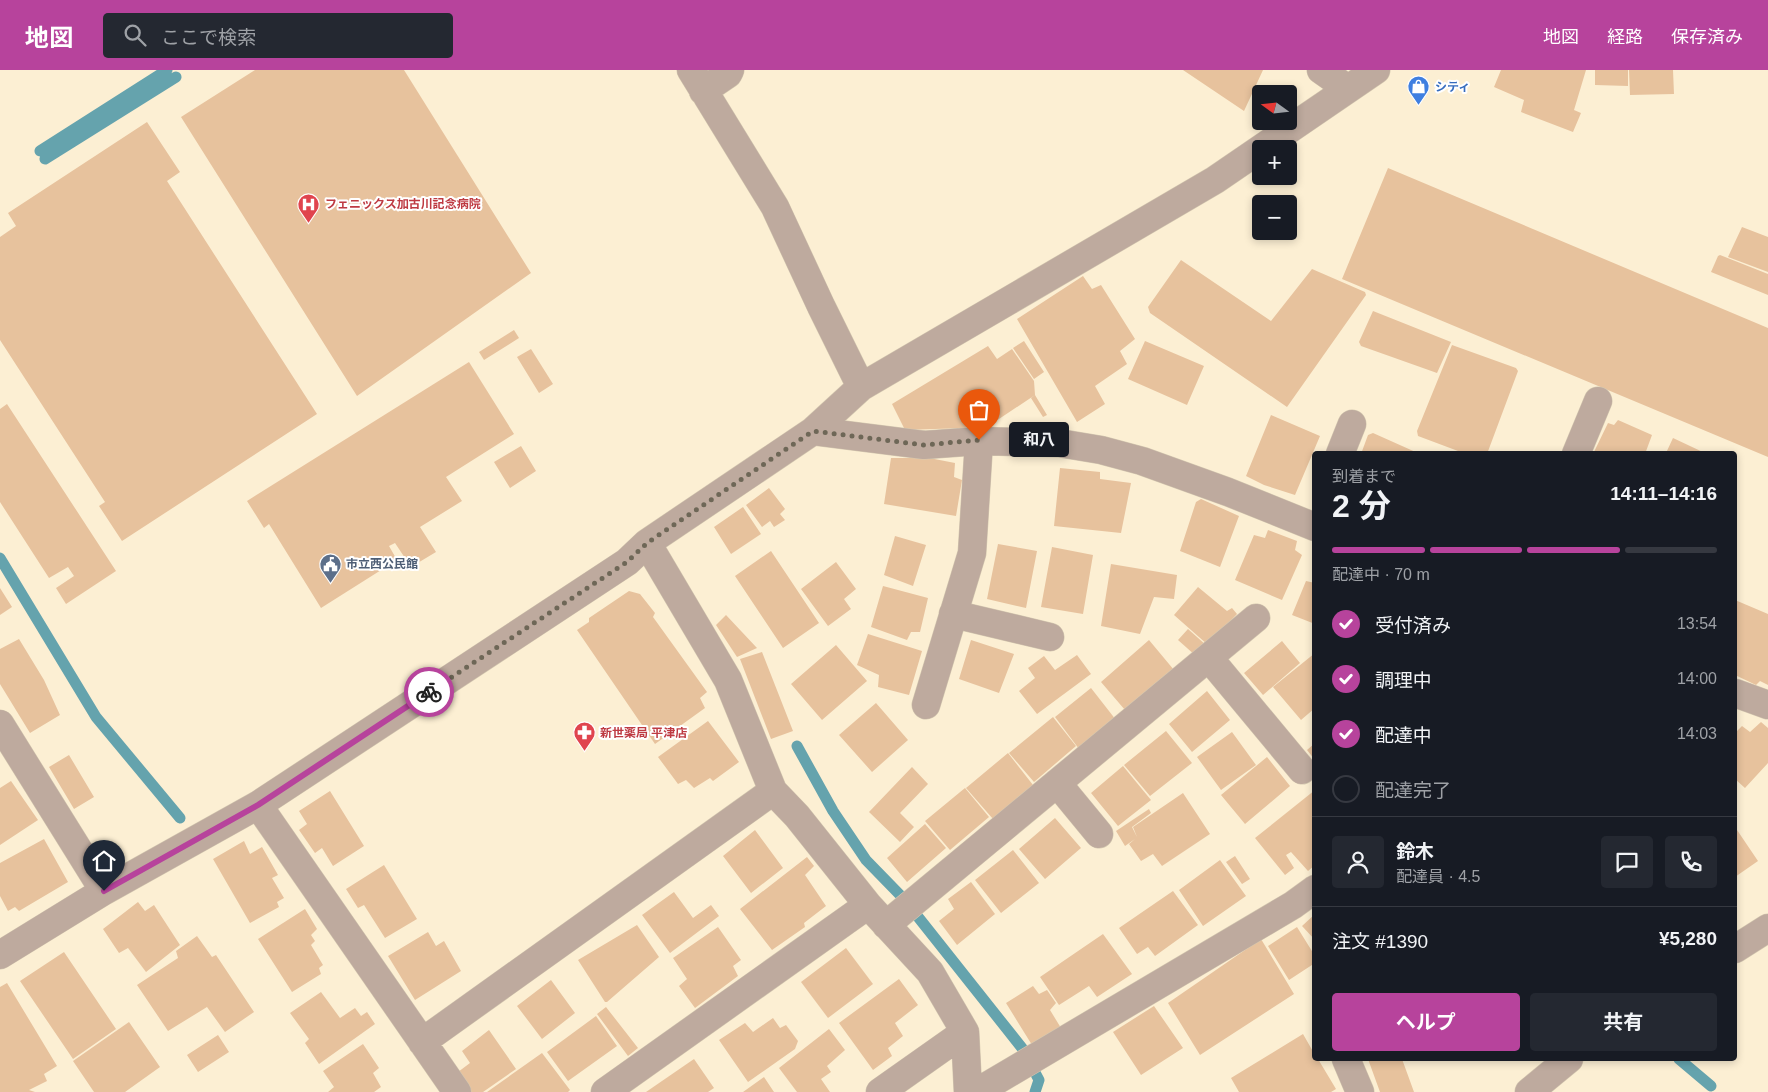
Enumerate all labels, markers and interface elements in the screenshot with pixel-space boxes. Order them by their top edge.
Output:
search box [103,13,453,58]
icon: search [121,21,149,49]
text: 地図 [25,24,73,51]
text: ここで検索 [161,27,256,48]
text: 地図 [1543,27,1579,47]
text: 経路 [1607,27,1643,47]
text: 保存済み [1671,27,1743,47]
shop icon: シティ [1407,75,1431,106]
place label: シティ [1435,80,1470,94]
north arrow [1252,85,1298,130]
map controls [1252,85,1297,240]
button: + [1252,140,1297,185]
hospital icon: フェニックス加古川記念病院 [297,192,321,223]
button: − [1252,195,1297,240]
place label: フェニックス加古川記念病院 [325,197,481,211]
pin [958,389,1000,440]
icon: bag [965,396,993,424]
callout: 和八 [1009,422,1069,458]
text: 和八 [1023,431,1055,448]
text: 到着まで [1332,468,1396,485]
text: 14:11–14:16 [1610,483,1717,504]
text: 2 分 [1332,488,1391,524]
public building icon: 市立西公民館 [318,552,342,583]
place label: 市立西公民館 [346,557,418,571]
text: 配達中 · 70 m [1332,566,1430,583]
icon: check [1332,610,1360,638]
text: 受付済み [1375,615,1451,636]
text: 13:54 [1677,615,1717,632]
icon: check [1332,665,1360,693]
courier [404,667,454,717]
text: 調理中 [1375,670,1432,691]
text: 14:00 [1677,670,1717,687]
icon: bike [415,678,443,706]
icon: check [1332,720,1360,748]
pharmacy icon: 新世薬局 平津店 [572,721,596,752]
text: 配達中 [1375,725,1432,746]
text: 14:03 [1677,725,1717,742]
place label: 新世薬局 平津店 [600,726,687,740]
text: 配達完了 [1375,780,1451,801]
button: person [1332,836,1384,888]
button: chat [1601,836,1653,888]
button: phone [1665,836,1717,888]
pin [83,840,125,891]
text: 鈴木 [1396,841,1434,862]
icon: home [90,847,118,875]
text: 配達員 · 4.5 [1396,868,1480,885]
text: ¥5,280 [1659,928,1717,949]
text: 注文 #1390 [1332,931,1428,952]
button: ヘルプ [1332,993,1520,1051]
button: 共有 [1530,993,1717,1051]

